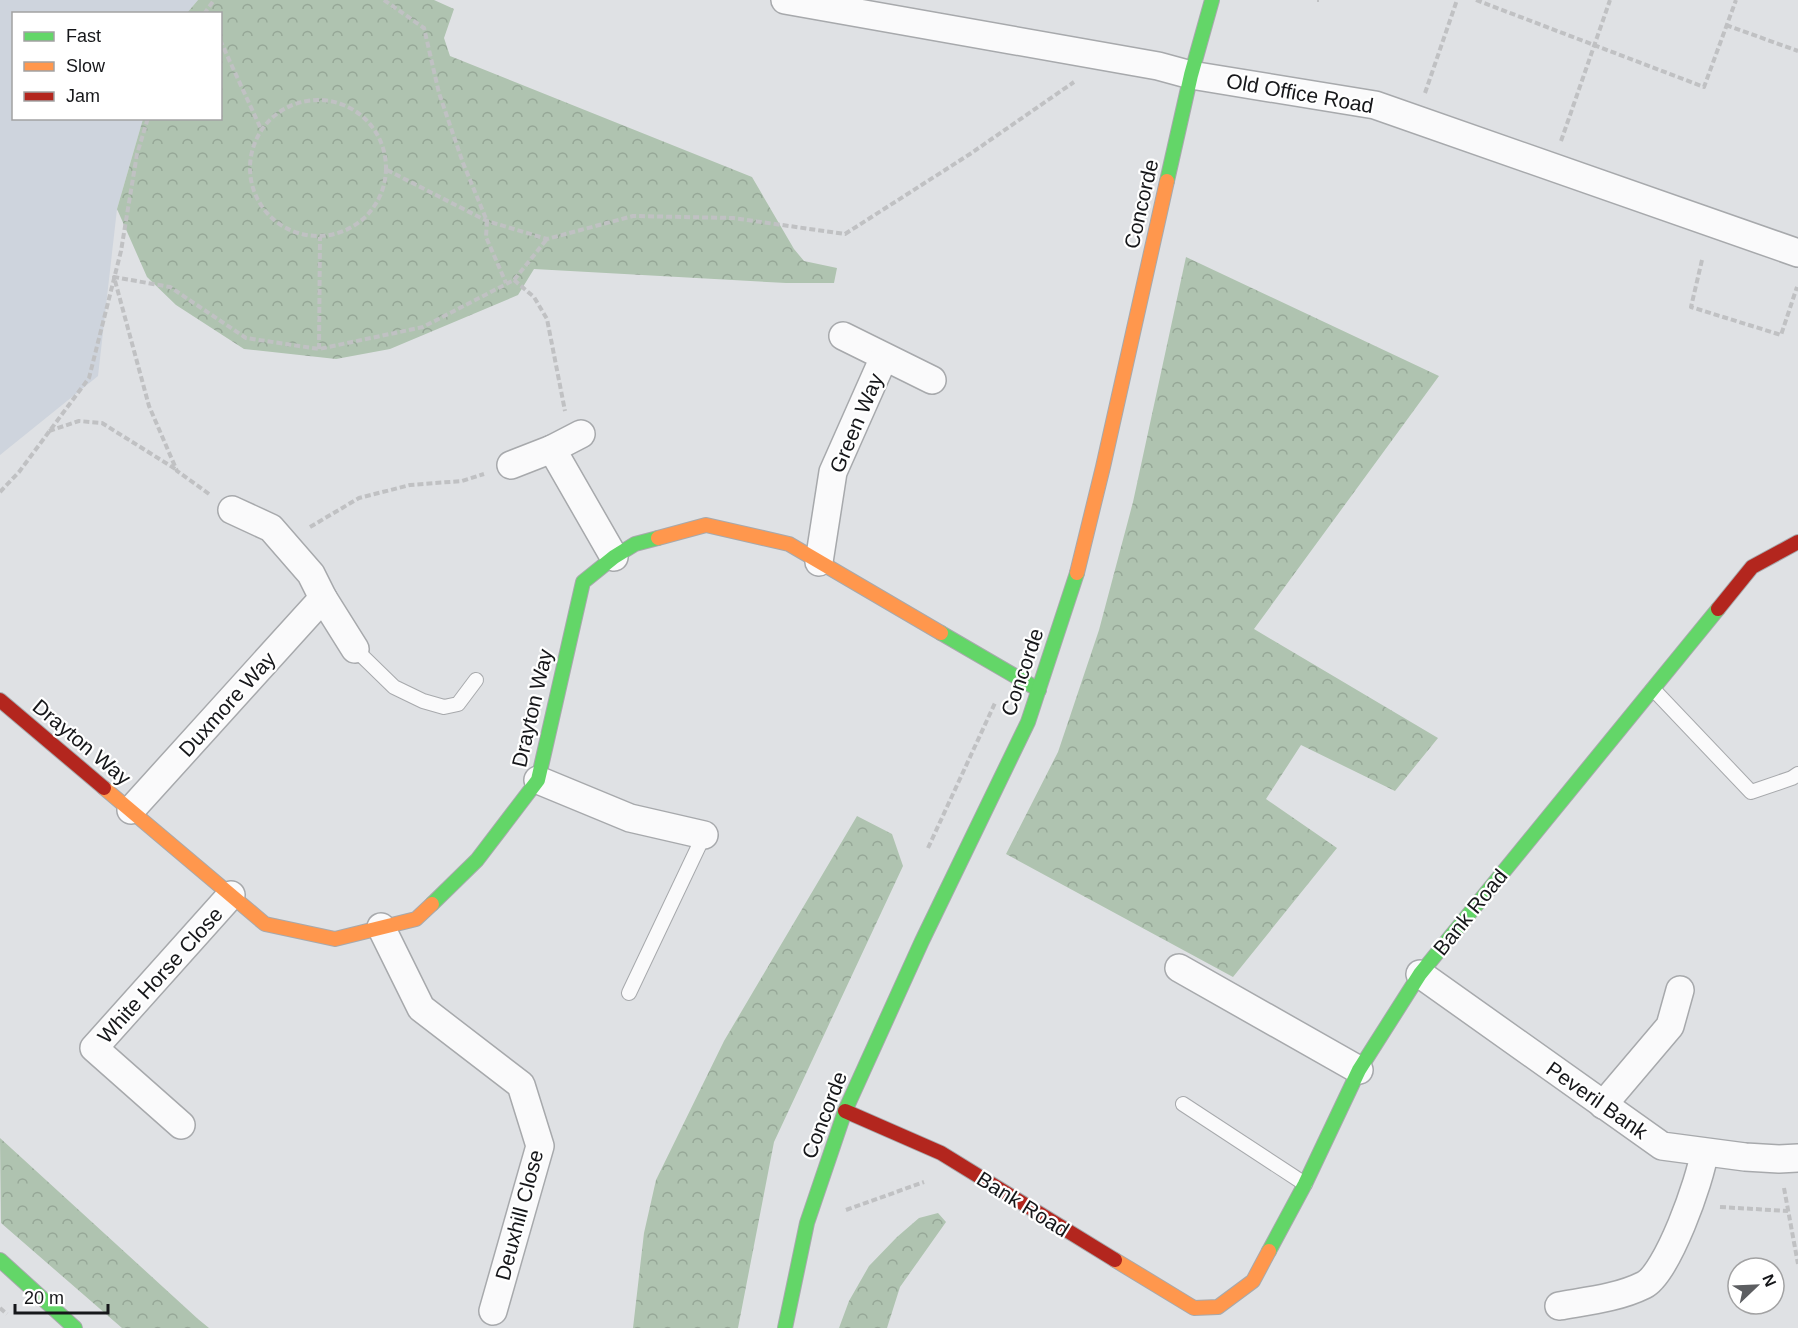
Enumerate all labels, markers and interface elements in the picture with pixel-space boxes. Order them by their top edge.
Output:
legend [12,12,222,120]
text: Fast [66,26,101,46]
text: Slow [66,56,106,76]
street label: Old Office Road [1225,69,1375,117]
text: Jam [66,86,100,106]
street label: Concorde [1120,157,1162,251]
street label: Green Way [825,370,887,476]
street label: Concorde [996,625,1048,719]
street label: Drayton Way [507,646,557,769]
street label: Duxmore Way [174,647,280,761]
street label: Drayton Way [28,694,136,790]
street label: Bank Road [1428,864,1512,960]
street label: White Horse Close [93,902,227,1048]
street label: Peveril Bank [1542,1057,1652,1144]
street label: Concorde [797,1068,851,1162]
street label: Deuxhill Close [491,1147,547,1283]
street label: Bank Road [973,1167,1073,1241]
north arrow [1726,1256,1786,1316]
text: N [1759,1272,1779,1289]
scale bar [15,1277,108,1315]
text: 20 m [24,1288,64,1308]

